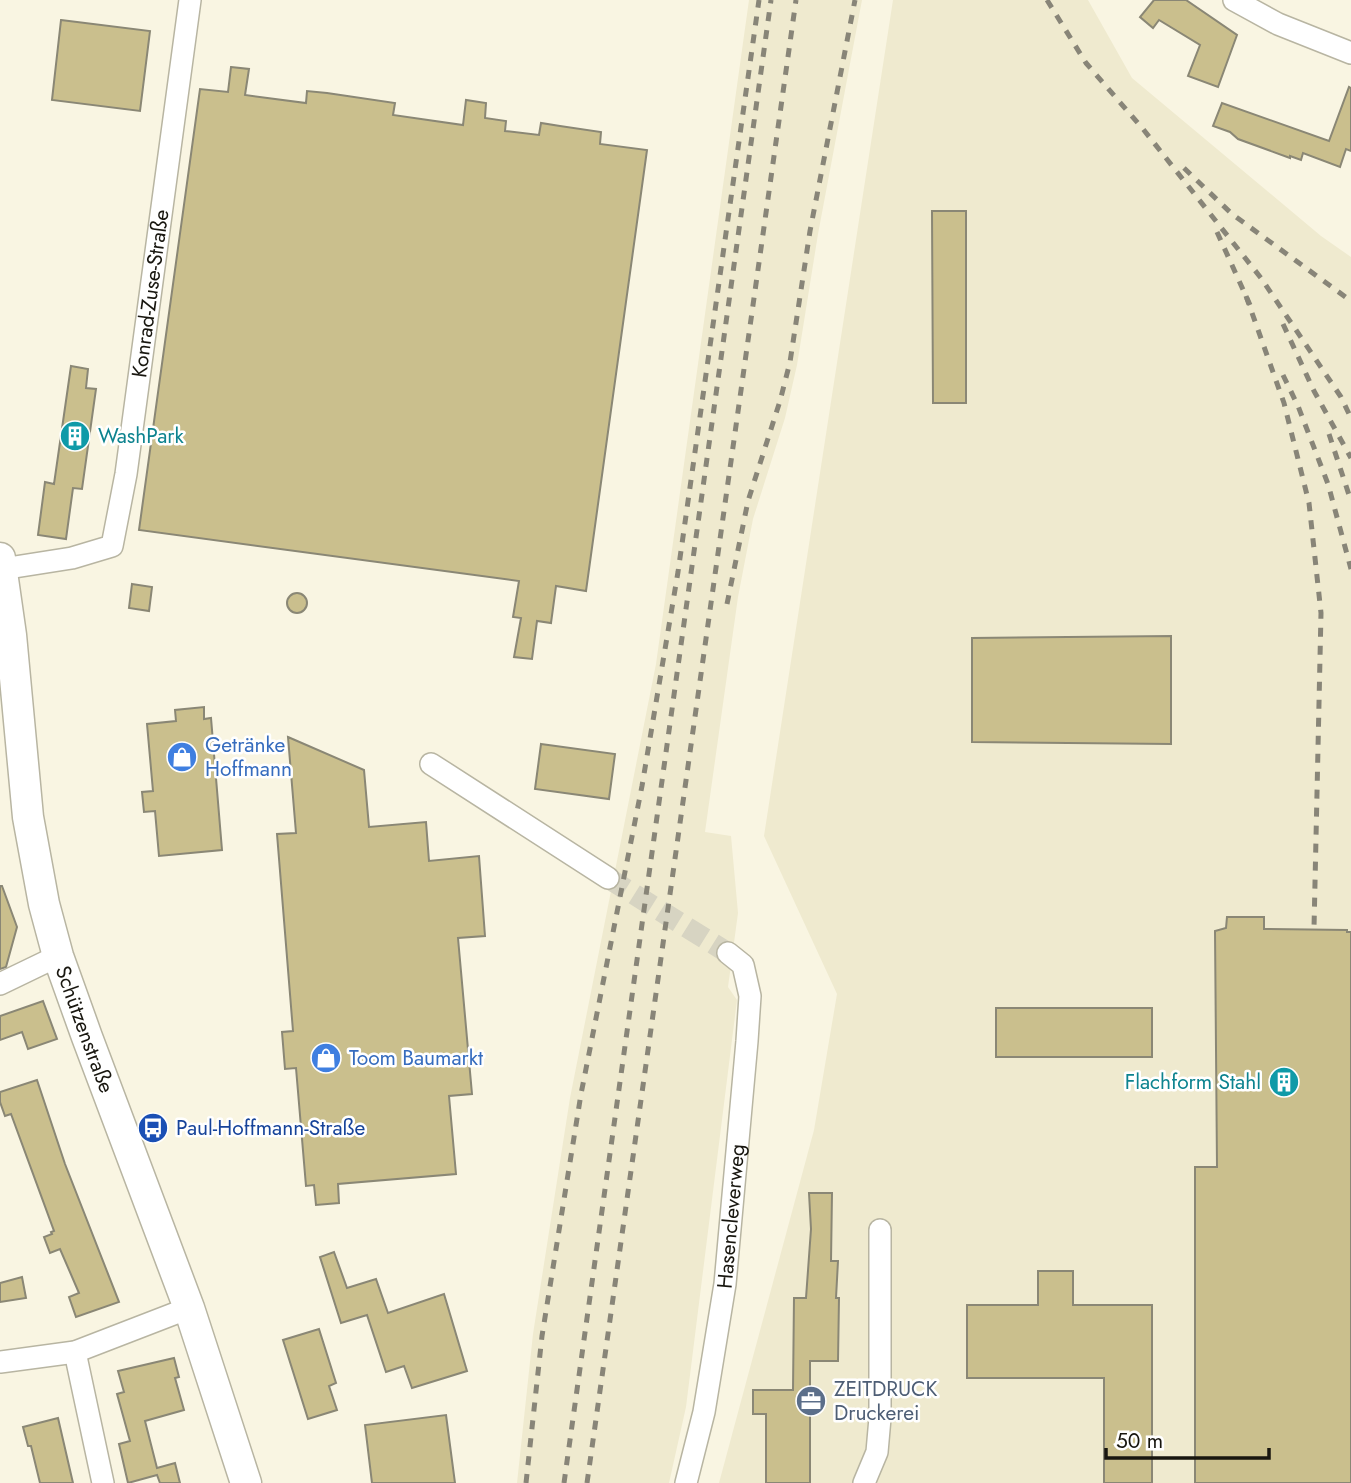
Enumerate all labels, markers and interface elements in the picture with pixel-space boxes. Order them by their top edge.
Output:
street label: Konrad-Zuse-Straße [124,207,177,380]
building icon: WashPark [58,419,92,453]
place label: WashPark [98,421,184,451]
place label: Getränke Hoffmann [205,730,292,784]
shop icon: Getränke Hoffmann [165,740,199,774]
street label: Schützenstraße [48,962,122,1097]
shop icon: Toom Baumarkt [309,1041,343,1075]
place label: Toom Baumarkt [349,1043,483,1073]
building icon: Flachform Stahl [1267,1065,1301,1099]
place label: Flachform Stahl [1125,1067,1261,1097]
bus stop icon: Paul-Hoffmann-Straße [136,1111,170,1145]
place label: Paul-Hoffmann-Straße [176,1113,365,1143]
street label: Hasencleverweg [710,1143,753,1290]
place label: ZEITDRUCK Druckerei [834,1374,937,1428]
office icon: ZEITDRUCK Druckerei [794,1384,828,1418]
scale bar [1106,1416,1269,1460]
text: 50 m [1116,1426,1163,1456]

